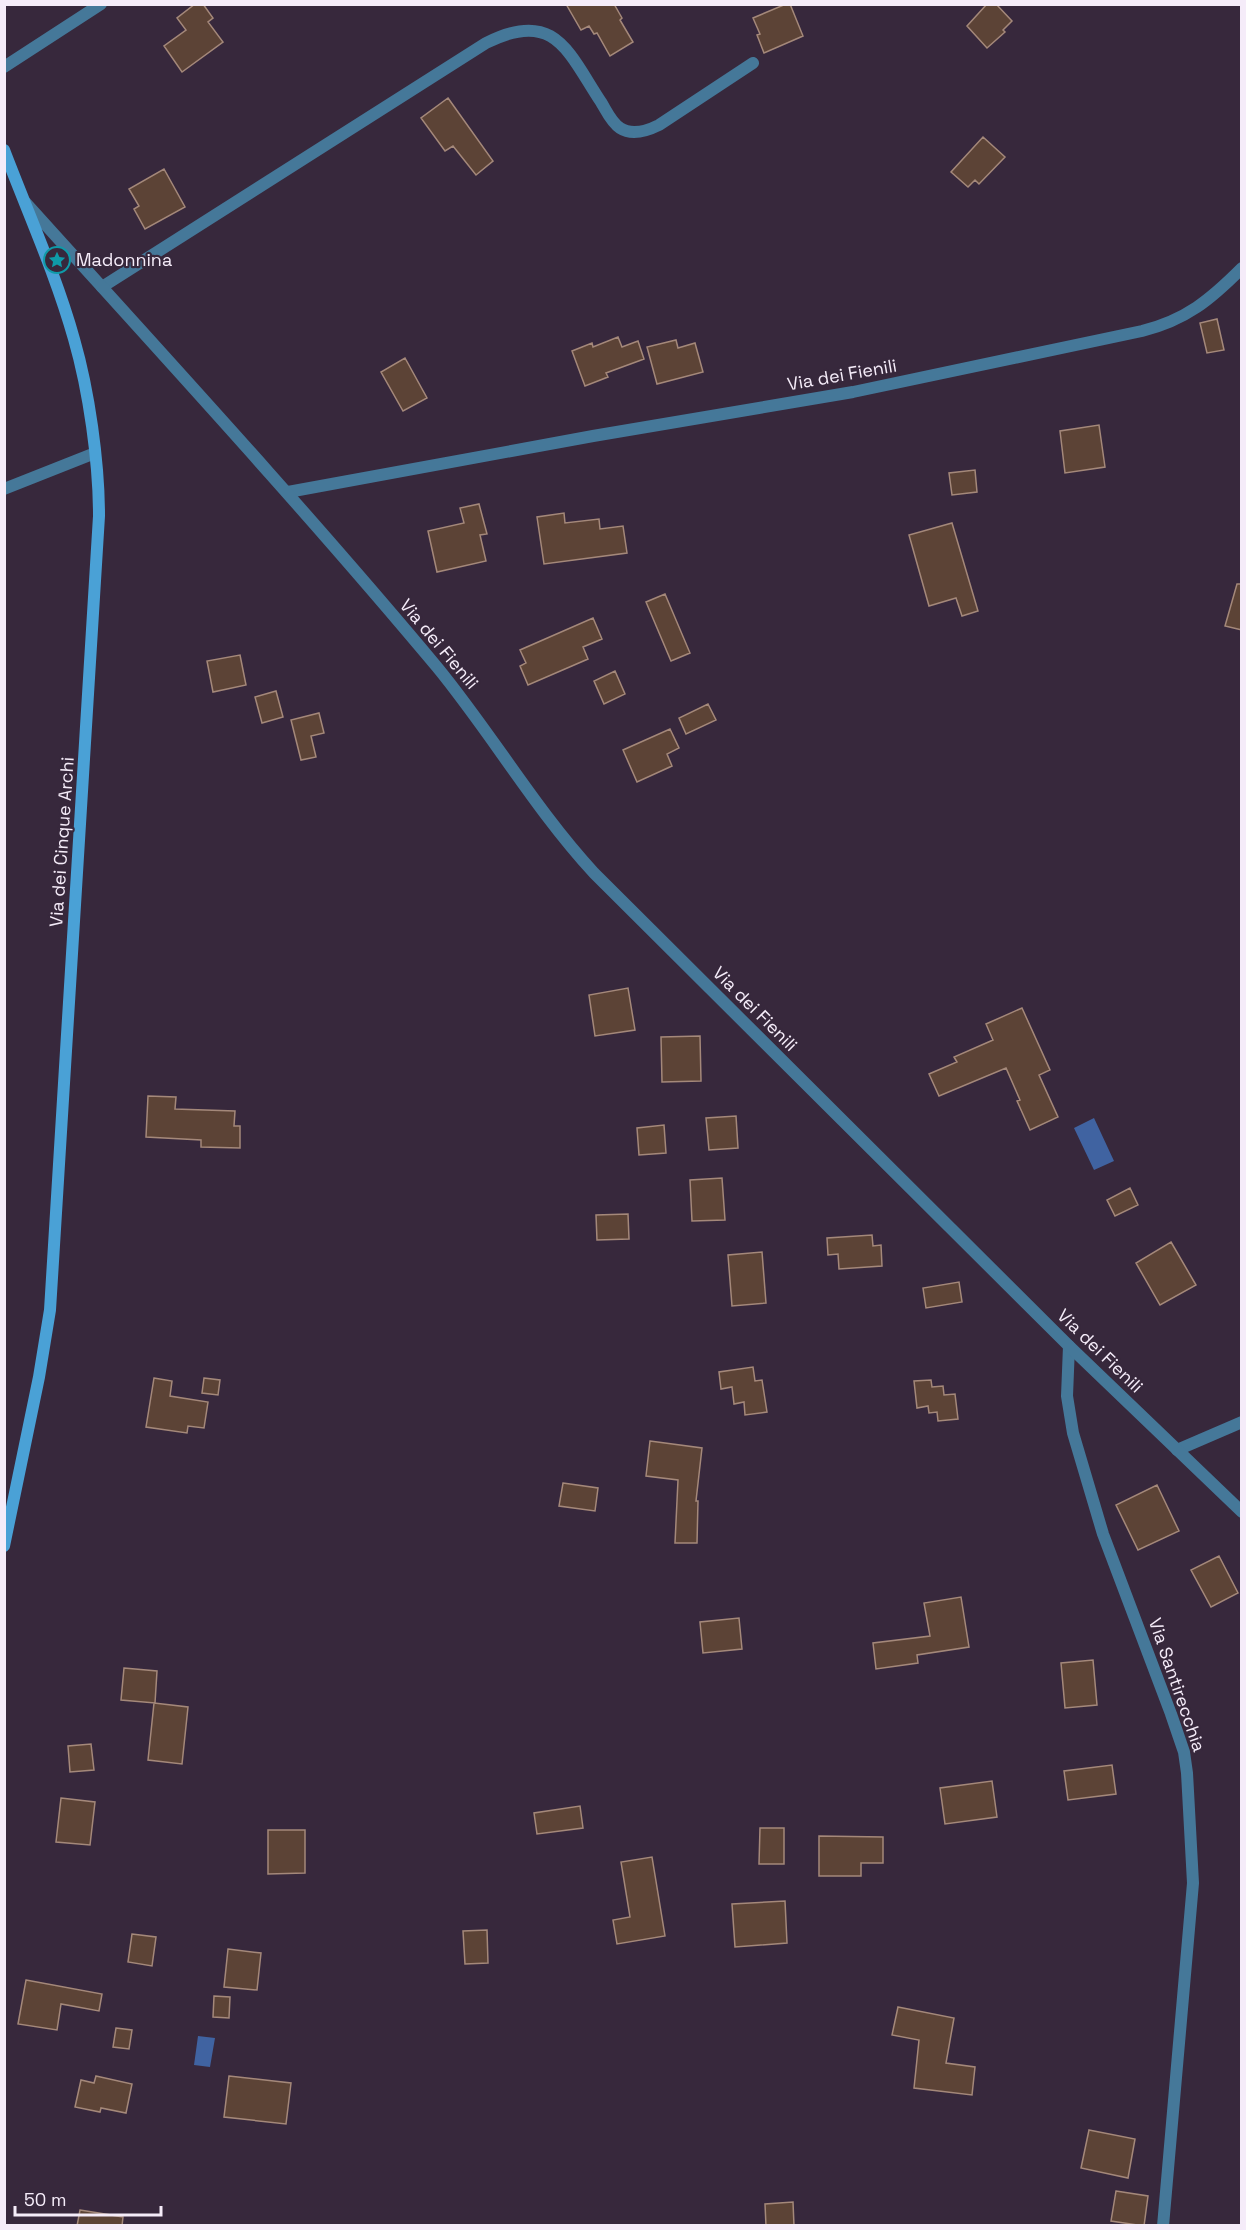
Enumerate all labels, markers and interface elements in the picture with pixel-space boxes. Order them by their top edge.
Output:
place icon: Madonnina [42,245,72,275]
place label: Madonnina [76,248,172,271]
street label: Via dei Fienili [785,354,899,395]
street label: Via dei Fienili [395,594,484,694]
street label: Via dei Cinque Archi [44,756,79,928]
street label: Via dei Fienili [708,961,803,1056]
street label: Via dei Fienili [1052,1304,1148,1397]
street label: Via Santirecchia [1144,1615,1211,1755]
scale bar [15,2179,160,2217]
text: 50 m [24,2188,66,2211]

